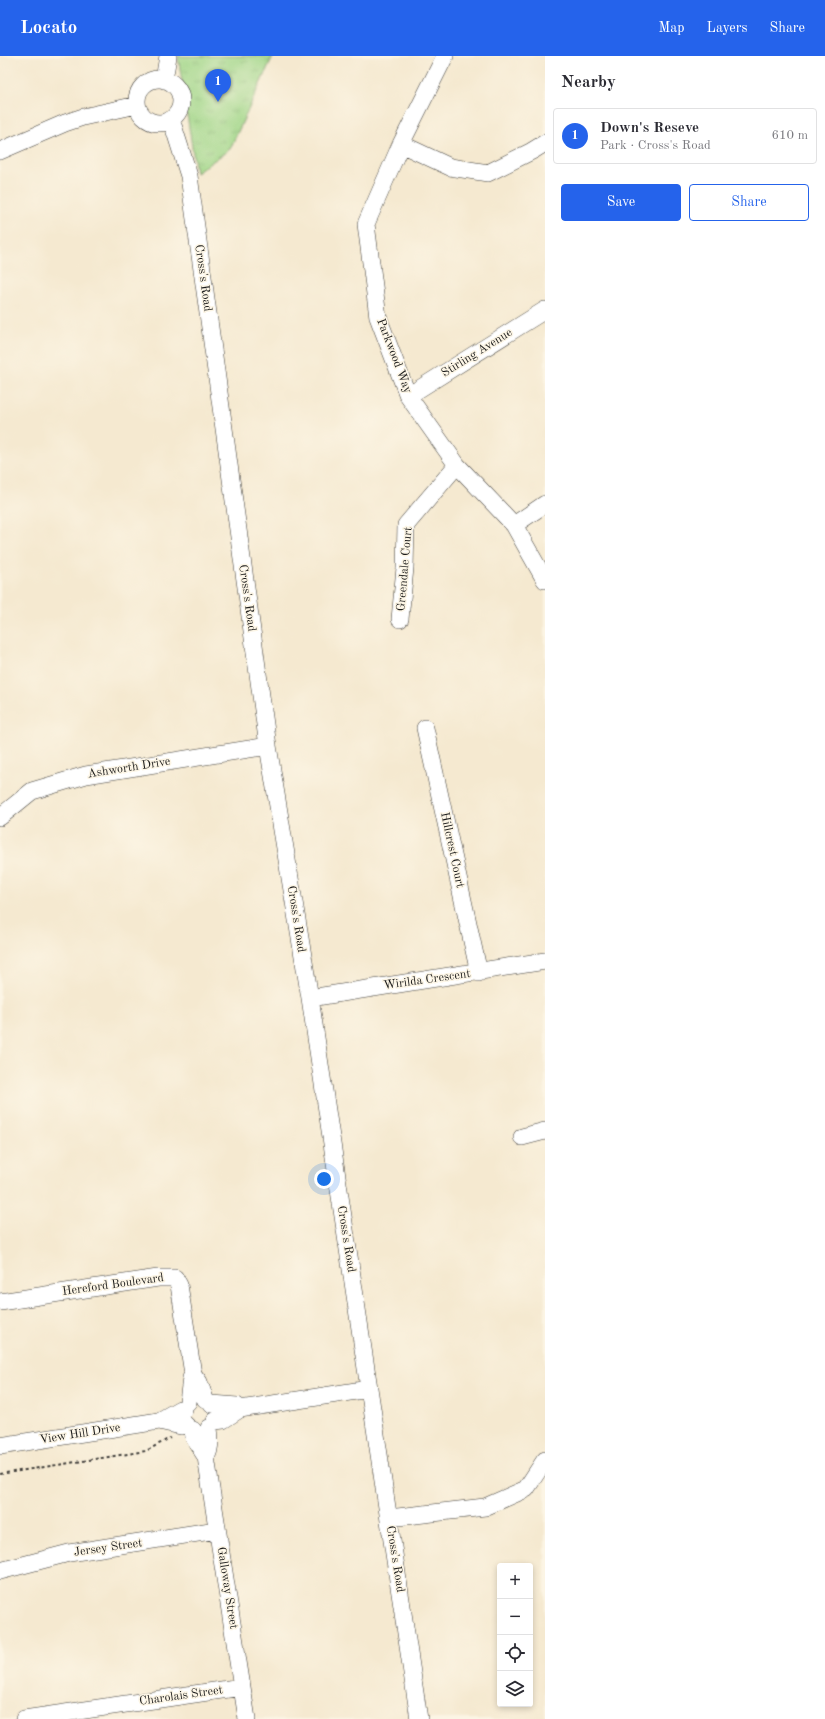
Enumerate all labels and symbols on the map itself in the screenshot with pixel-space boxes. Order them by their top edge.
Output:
pin: 1 [205,69,231,102]
street label: Cross's Road [192,244,214,312]
street label: Parkwood Way [374,317,414,396]
street label: Stirling Avenue [440,326,515,379]
street label: Greendale Court [395,526,415,612]
street label: Cross's Road [236,564,258,632]
street label: Ashworth Drive [87,755,172,780]
street label: Hillcrest Court [438,811,466,889]
street label: Cross's Road [285,885,307,953]
street label: Wirilda Crescent [383,968,471,992]
your location [314,1169,334,1189]
street label: Cross's Road [335,1205,357,1273]
street label: Hereford Boulevard [61,1272,165,1298]
street label: View Hill Drive [39,1422,122,1446]
street label: Cross's Road [384,1525,406,1593]
street label: Jersey Street [73,1537,143,1559]
street label: Galloway Street [215,1546,239,1630]
street label: Charolais Street [138,1684,224,1708]

